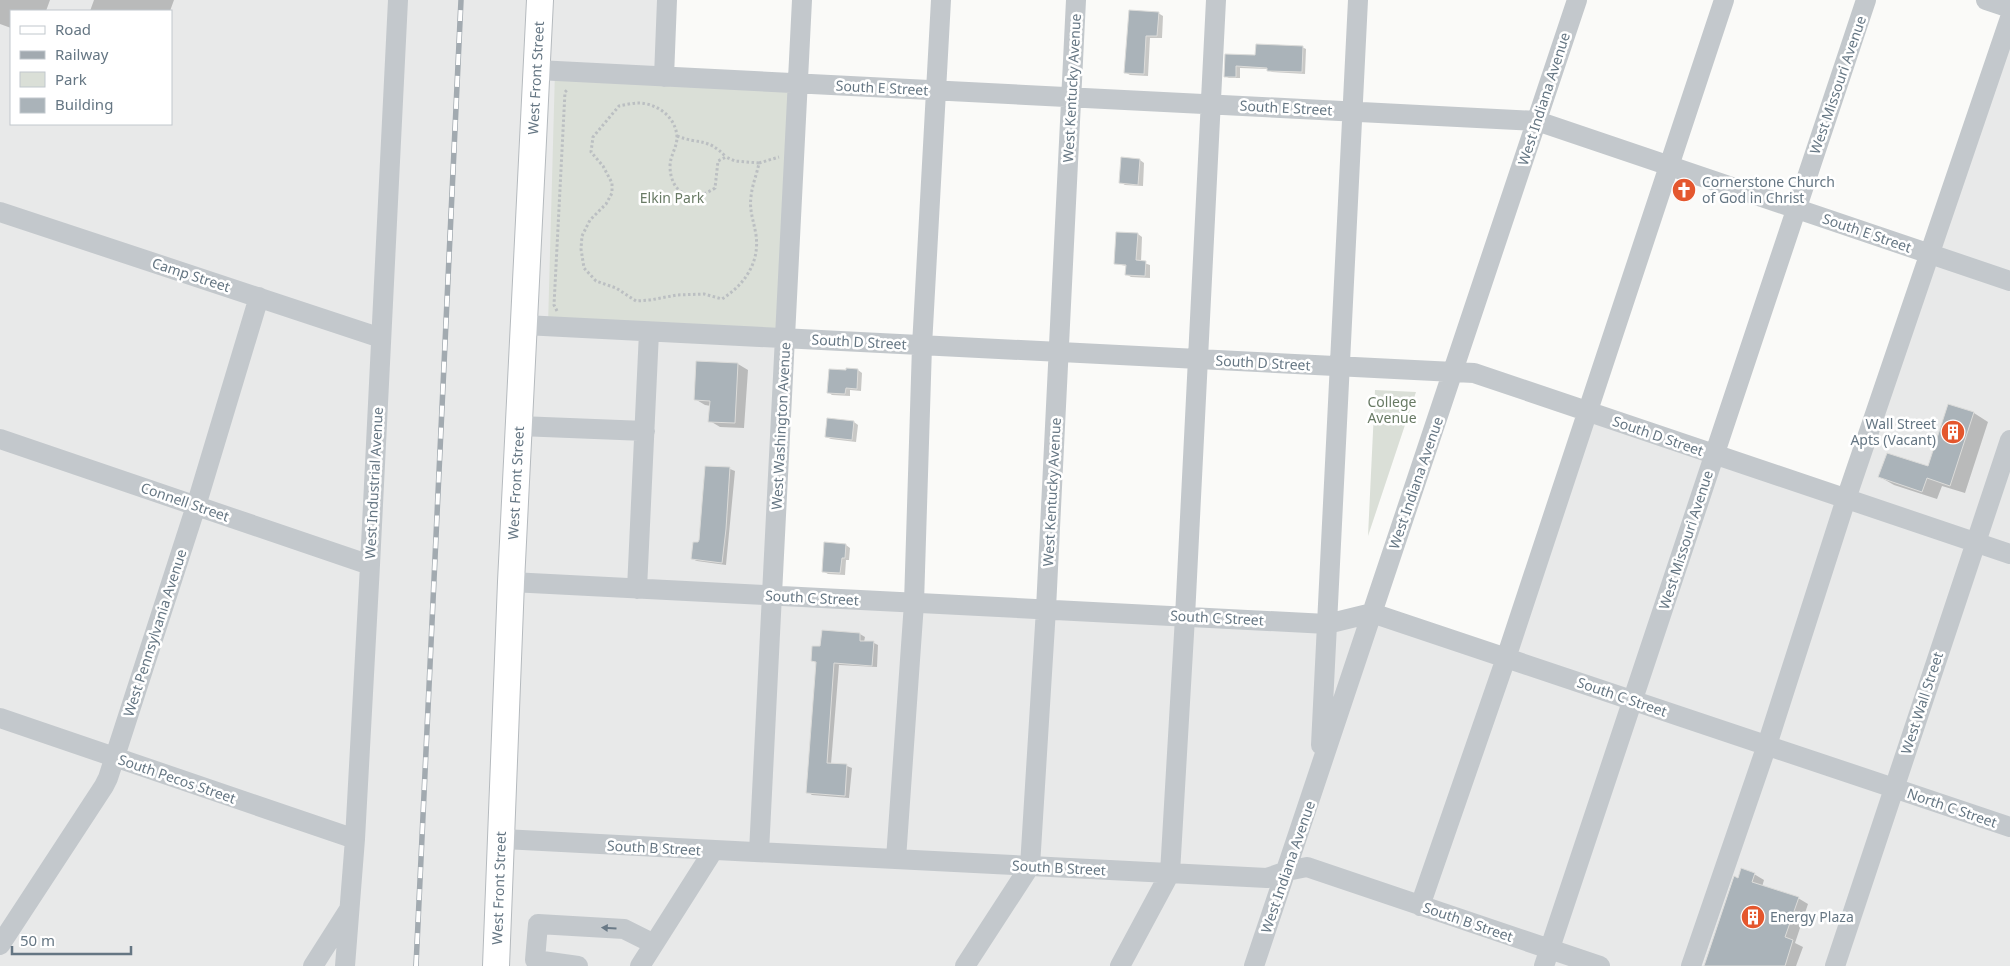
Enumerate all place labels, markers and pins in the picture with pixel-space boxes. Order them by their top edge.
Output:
place label: Cornerstone Church of God in Christ [1702,172,1835,207]
church icon: Cornerstone Church of God in Christ [1671,177,1697,203]
place label: Wall Street Apts (Vacant) [1850,414,1936,449]
building icon: Wall Street Apts (Vacant) [1940,419,1966,445]
building icon: Energy Plaza [1740,904,1766,930]
place label: Energy Plaza [1770,907,1854,926]

